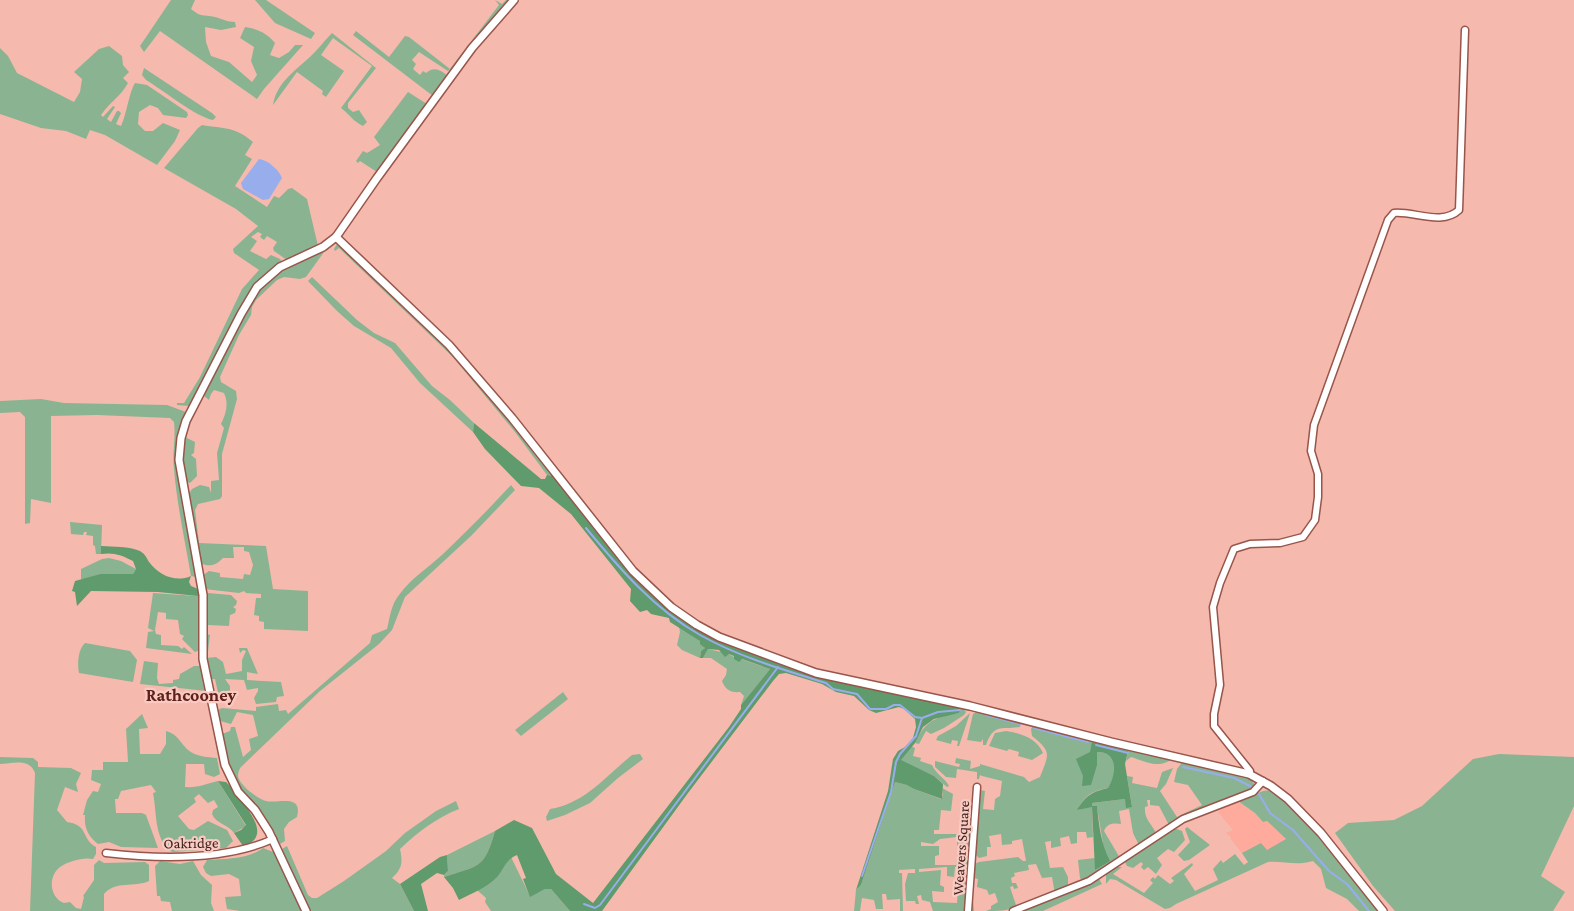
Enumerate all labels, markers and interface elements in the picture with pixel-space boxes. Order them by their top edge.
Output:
district label: Rathcooney [146,685,236,705]
street label: Weavers Square [950,800,973,896]
street label: Oakridge [163,835,219,852]

